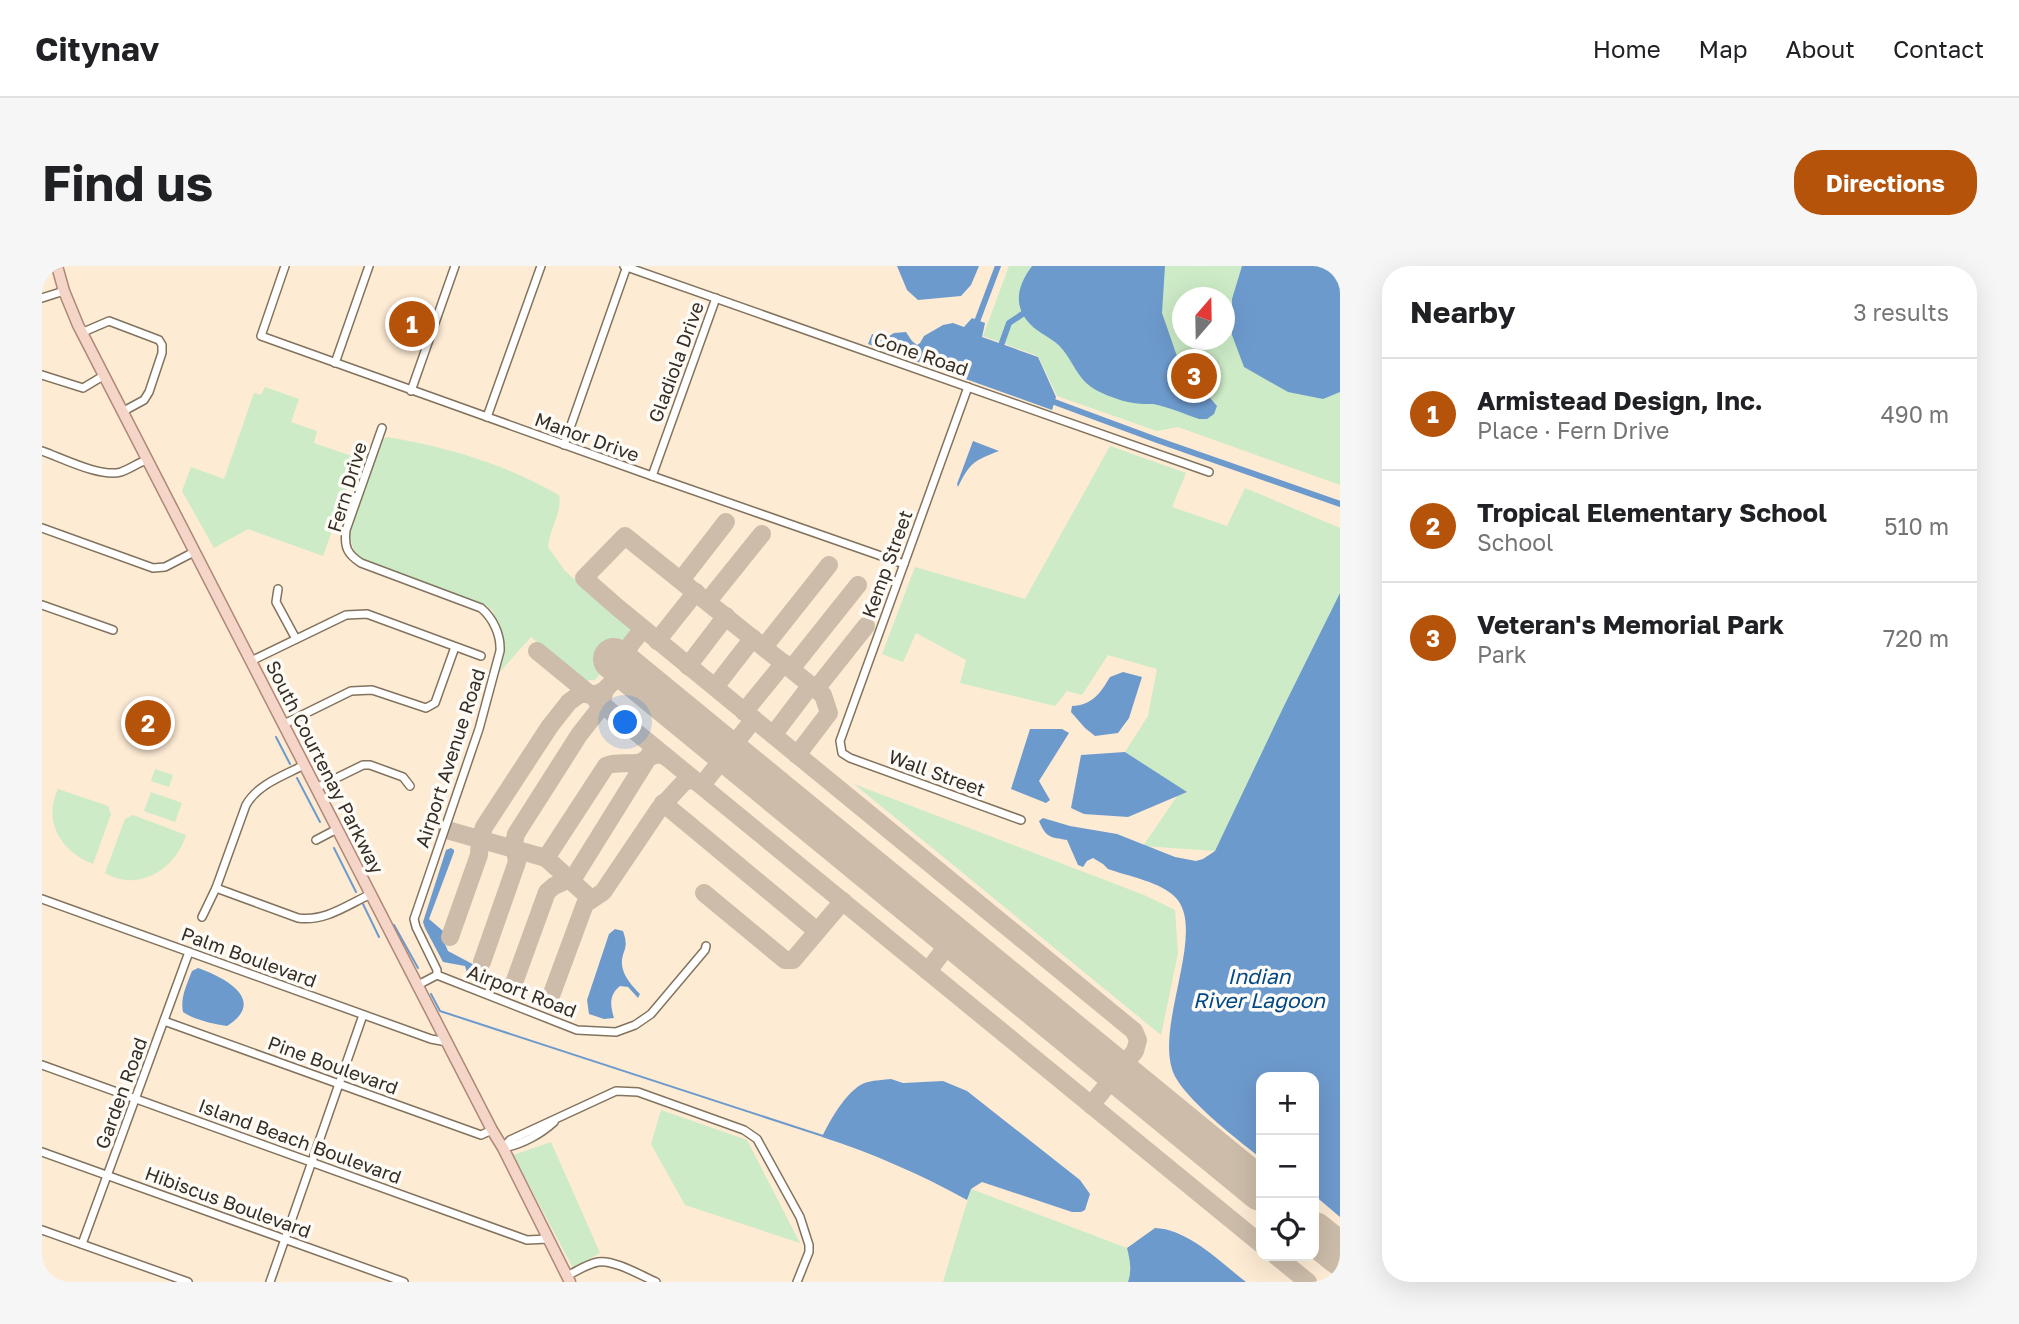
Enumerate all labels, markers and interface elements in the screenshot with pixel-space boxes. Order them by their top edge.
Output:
text: Citynav [35,29,159,68]
text: Home [1593,34,1661,63]
text: Map [1699,34,1748,63]
text: About [1786,34,1855,63]
text: Contact [1893,34,1984,63]
button: Directions [1794,150,1977,215]
text: Find us [42,153,213,212]
north arrow [1172,287,1235,350]
text: Nearby [1410,294,1515,330]
pin: 1 [389,298,435,350]
street label: Gladiola Drive [643,298,708,425]
text: 3 results [1853,298,1949,326]
street label: Cone Road [871,327,971,380]
pin: 3 [1171,350,1217,402]
text: Armistead Design, Inc. [1477,385,1763,416]
text: 1 [1427,400,1439,428]
text: 490 m [1881,400,1949,428]
street label: Manor Drive [532,407,643,466]
text: Place · Fern Drive [1477,416,1669,444]
street label: Fern Drive [322,439,371,535]
text: Tropical Elementary School [1477,497,1827,528]
street label: Kemp Street [856,507,917,621]
text: 2 [1426,512,1440,540]
text: 510 m [1884,512,1949,540]
text: School [1477,528,1553,556]
text: Veteran's Memorial Park [1477,609,1784,640]
text: 3 [1426,624,1440,652]
text: 720 m [1883,624,1949,652]
text: Park [1477,640,1527,668]
street label: South Courtenay Parkway [262,656,389,877]
street label: Airport Avenue Road [410,665,489,850]
pin: 2 [125,697,171,749]
your location [608,705,642,739]
street label: Wall Street [886,744,989,801]
street label: Palm Boulevard [178,921,320,992]
street label: Airport Road [464,959,580,1022]
water label: Indian River Lagoon [1193,963,1326,1013]
street label: Pine Boulevard [265,1030,401,1099]
street label: Garden Road [90,1034,151,1152]
map controls [1256,1072,1319,1261]
button: + [1256,1072,1319,1135]
street label: Island Beach Boulevard [196,1093,405,1188]
button: − [1256,1135,1319,1198]
street label: Hibiscus Boulevard [142,1161,314,1242]
button: locate [1256,1198,1319,1261]

